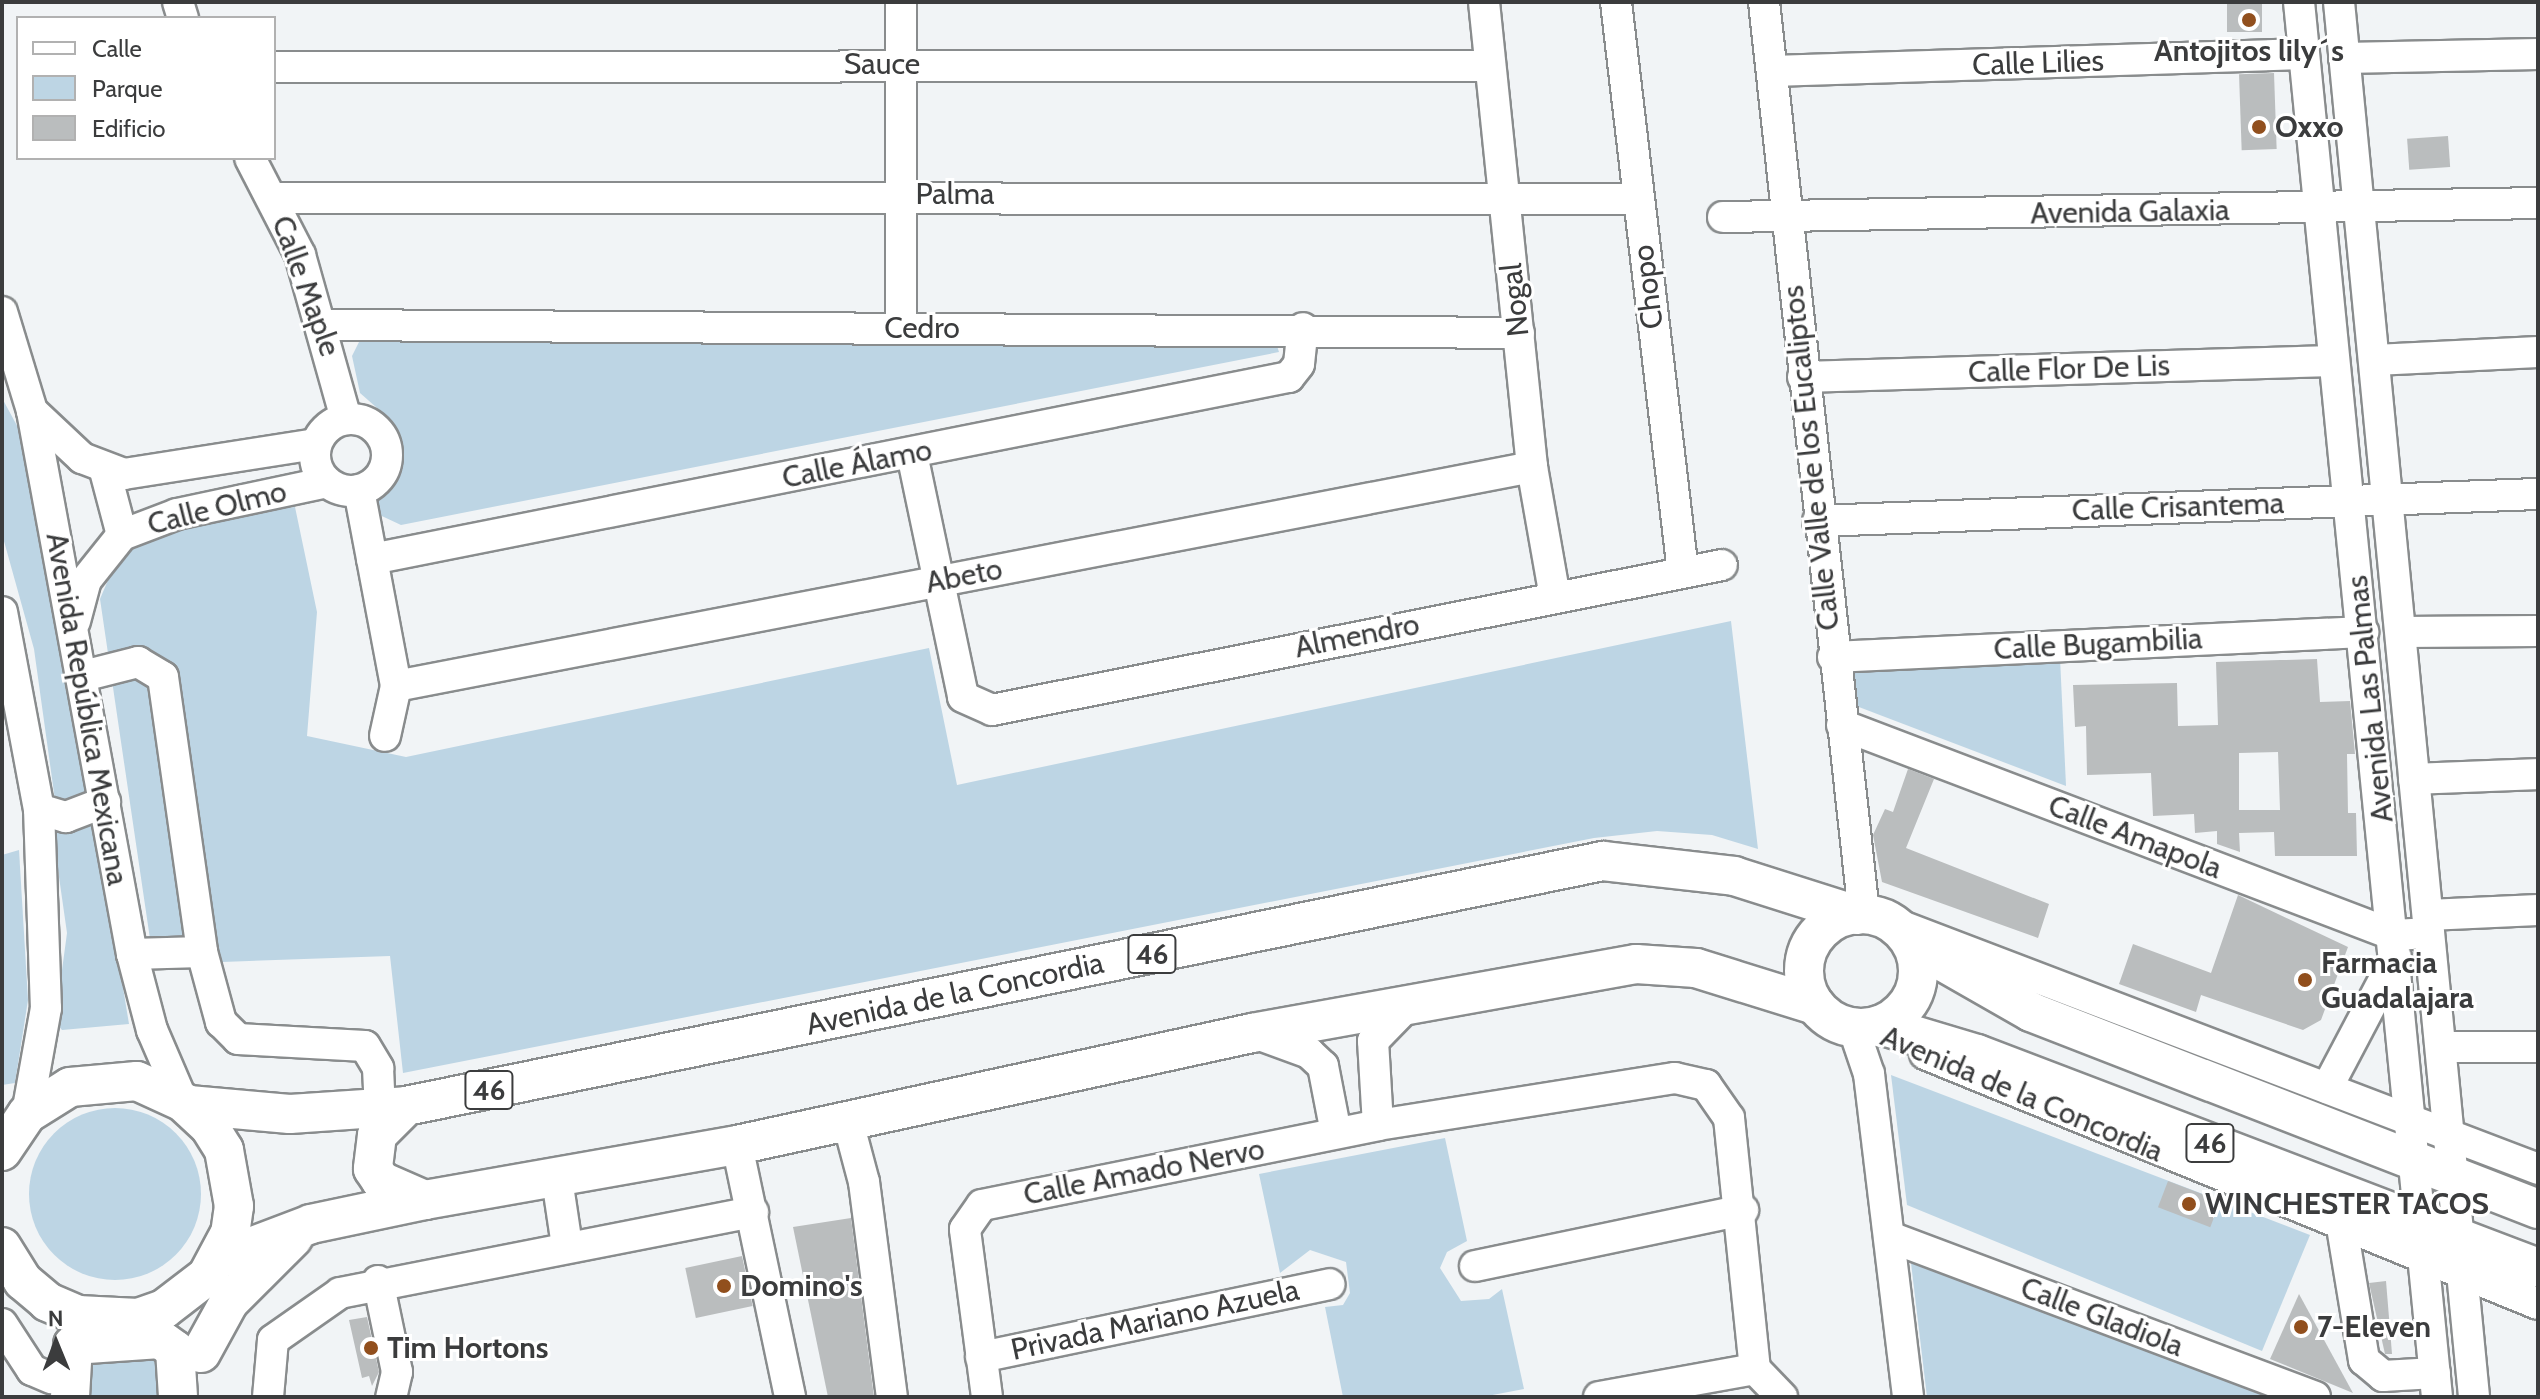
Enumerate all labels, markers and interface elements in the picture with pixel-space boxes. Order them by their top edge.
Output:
marker: Antojitos lily´s [2240,11,2258,29]
legend [16,16,276,160]
place label: Antojitos lily´s [2154,33,2344,69]
text: Calle [92,34,142,63]
street label: Calle Lilies [1972,43,2104,83]
street label: Sauce [844,46,920,82]
text: Parque [92,74,162,103]
place label: Oxxo [2275,109,2344,145]
text: Edificio [92,114,166,143]
marker: Oxxo [2250,118,2268,136]
street label: Palma [916,176,994,212]
street label: Avenida Galaxia [2030,192,2230,232]
street label: Calle Maple [264,211,348,361]
street label: Chopo [1625,243,1671,331]
street label: Nogal [1493,262,1537,338]
street label: Calle Valle de los Eucaliptos [1775,284,1847,632]
street label: Cedro [884,310,960,346]
street label: Calle Flor De Lis [1967,347,2171,391]
street label: Calle Álamo [779,432,935,496]
street label: Calle Olmo [144,473,290,543]
street label: Calle Crisantema [2071,485,2285,529]
street label: Avenida República Mexicana [38,530,136,888]
street label: Abeto [923,551,1005,601]
street label: Avenida Las Palmas [2339,574,2401,824]
street label: Almendro [1292,606,1422,666]
street label: Calle Bugambilia [1993,621,2203,667]
street label: Calle Amapola [2043,787,2227,887]
road number: 46 [1126,930,1178,978]
street label: Avenida de la Concordia [803,945,1107,1043]
place label: Farmacia Guadalajara [2321,945,2474,1016]
marker: Farmacia Guadalajara [2296,971,2314,989]
street label: Avenida de la Concordia [1876,1018,2168,1170]
road number: 46 [463,1066,515,1114]
road number: 46 [2184,1119,2236,1167]
street label: Calle Amado Nervo [1021,1131,1267,1213]
place label: WINCHESTER TACOS [2205,1186,2489,1222]
marker: WINCHESTER TACOS [2180,1195,2198,1213]
place label: Domino's [740,1268,863,1304]
street label: Calle Gladiola [2016,1269,2188,1365]
street label: Privada Mariano Azuela [1008,1272,1302,1368]
marker: Domino's [715,1277,733,1295]
north arrow [16,1303,96,1383]
text: N [48,1305,64,1332]
place label: 7-Eleven [2317,1309,2431,1345]
marker: 7-Eleven [2292,1318,2310,1336]
place label: Tim Hortons [387,1330,549,1366]
marker: Tim Hortons [362,1339,380,1357]

